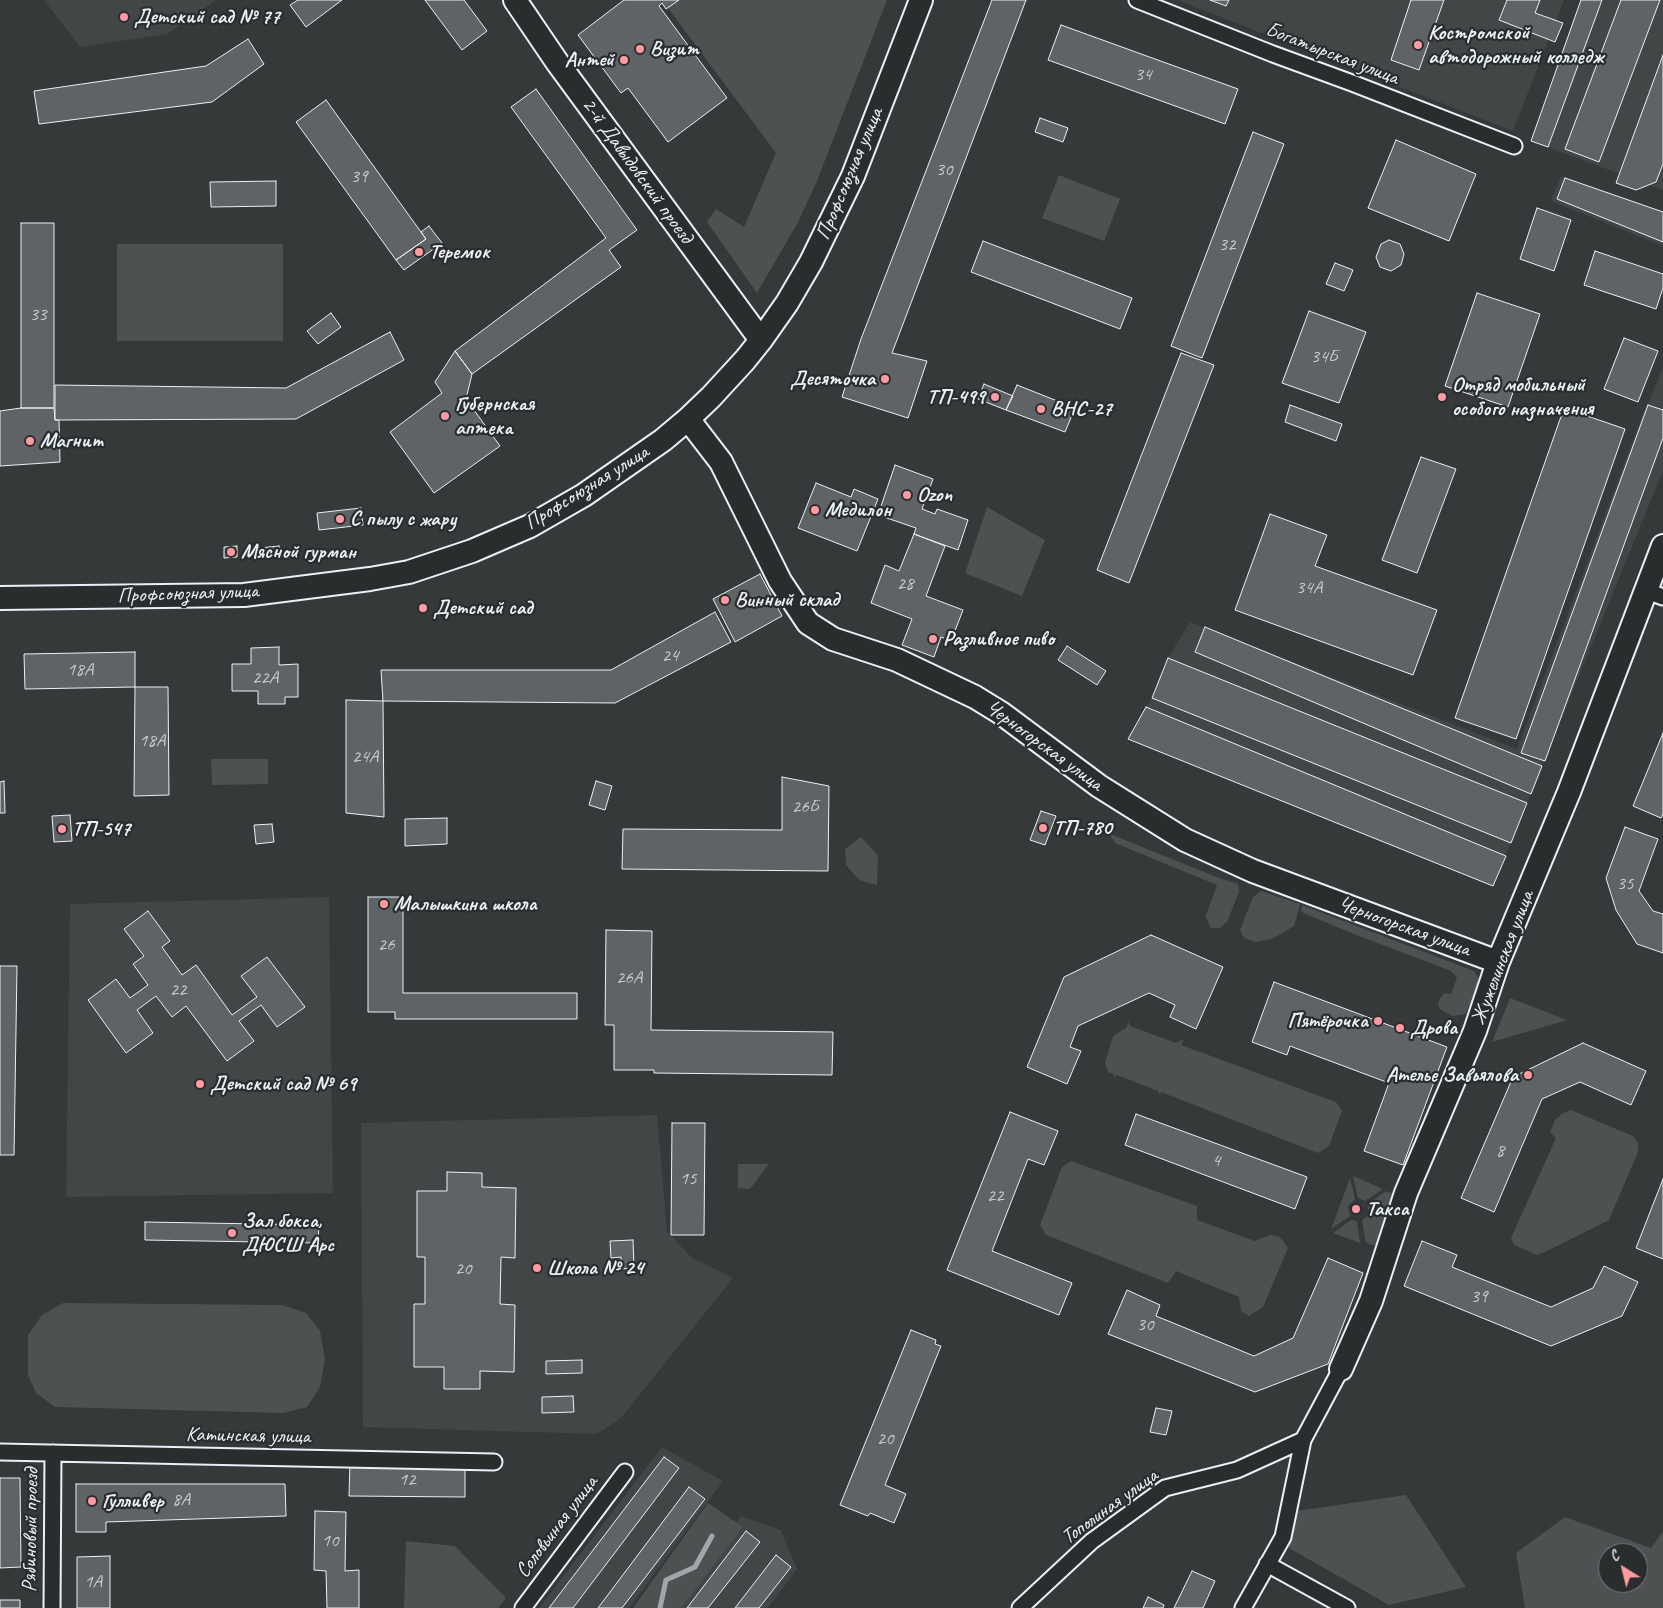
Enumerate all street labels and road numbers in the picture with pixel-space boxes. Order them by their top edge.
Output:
street label: Богатырская улица [1262,17,1402,91]
street label: 2-й Давыдовский проезд [576,93,698,249]
street label: Профсоюзная улица [811,104,889,244]
street label: Профсоюзная улица [521,440,653,536]
street label: Профсоюзная улица [117,579,259,609]
street label: Черногорская улица [981,695,1107,797]
street label: Жужелинская улица [1466,888,1540,1028]
street label: Черногорская улица [1335,891,1473,963]
street label: Катинская улица [186,1422,310,1450]
street label: Тополиная улица [1057,1464,1163,1550]
street label: Рябиновый проезд [17,1468,45,1592]
street label: Соловьиная улица [511,1471,603,1583]

